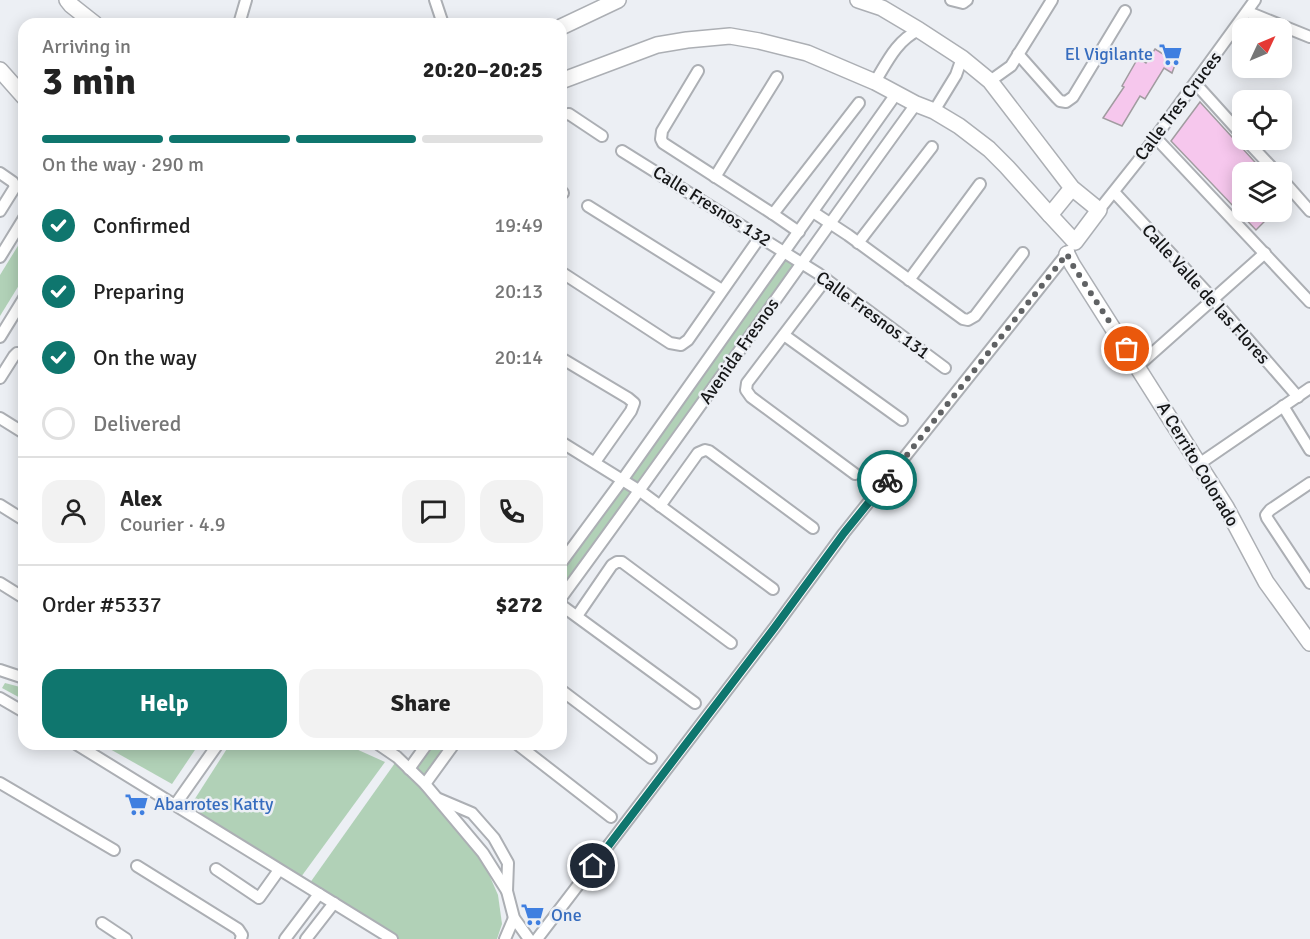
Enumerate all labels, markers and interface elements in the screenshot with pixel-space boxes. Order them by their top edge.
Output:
north arrow [1232,18,1292,78]
map controls [1232,18,1292,222]
text: Arriving in [42,34,131,59]
supermarket icon: El Vigilante [1158,41,1184,67]
place label: El Vigilante [1065,43,1153,65]
street label: Calle Tres Cruces [1130,47,1226,165]
text: 20:20–20:25 [423,56,543,83]
text: 3 min [42,57,136,105]
button: locate [1232,90,1292,150]
text: On the way · 290 m [42,152,204,177]
street label: Calle Fresnos 132 [649,161,775,251]
button: layers [1232,162,1292,222]
icon: check [42,209,75,242]
text: Confirmed [93,212,191,239]
text: 19:49 [494,213,543,238]
street label: Calle Valle de las Flores [1137,219,1275,369]
street label: Calle Fresnos 131 [812,266,934,364]
icon: check [42,275,75,308]
text: Preparing [93,278,185,305]
text: 20:13 [494,279,543,304]
street label: Avenida Fresnos [694,294,784,408]
pin [1101,323,1152,374]
icon: bag [1110,332,1143,365]
icon: check [42,341,75,374]
text: On the way [93,344,197,371]
text: 20:14 [494,345,543,370]
street label: A Cerrito Colorado [1152,398,1244,530]
text: Delivered [93,410,181,437]
courier [857,450,917,510]
icon: bike [871,464,904,497]
button: person [42,480,105,543]
button: chat [402,480,465,543]
button: phone [480,480,543,543]
text: Alex [120,485,162,512]
text: Courier · 4.9 [120,512,226,537]
text: Order #5337 [42,591,162,618]
text: $272 [495,591,543,618]
button: Help [42,669,287,738]
button: Share [299,669,543,738]
supermarket icon: Abarrotes Katty [123,791,149,817]
place label: Abarrotes Katty [154,793,274,815]
pin [567,840,618,891]
icon: home [576,849,609,882]
supermarket icon: One [520,902,546,928]
place label: One [551,904,582,926]

